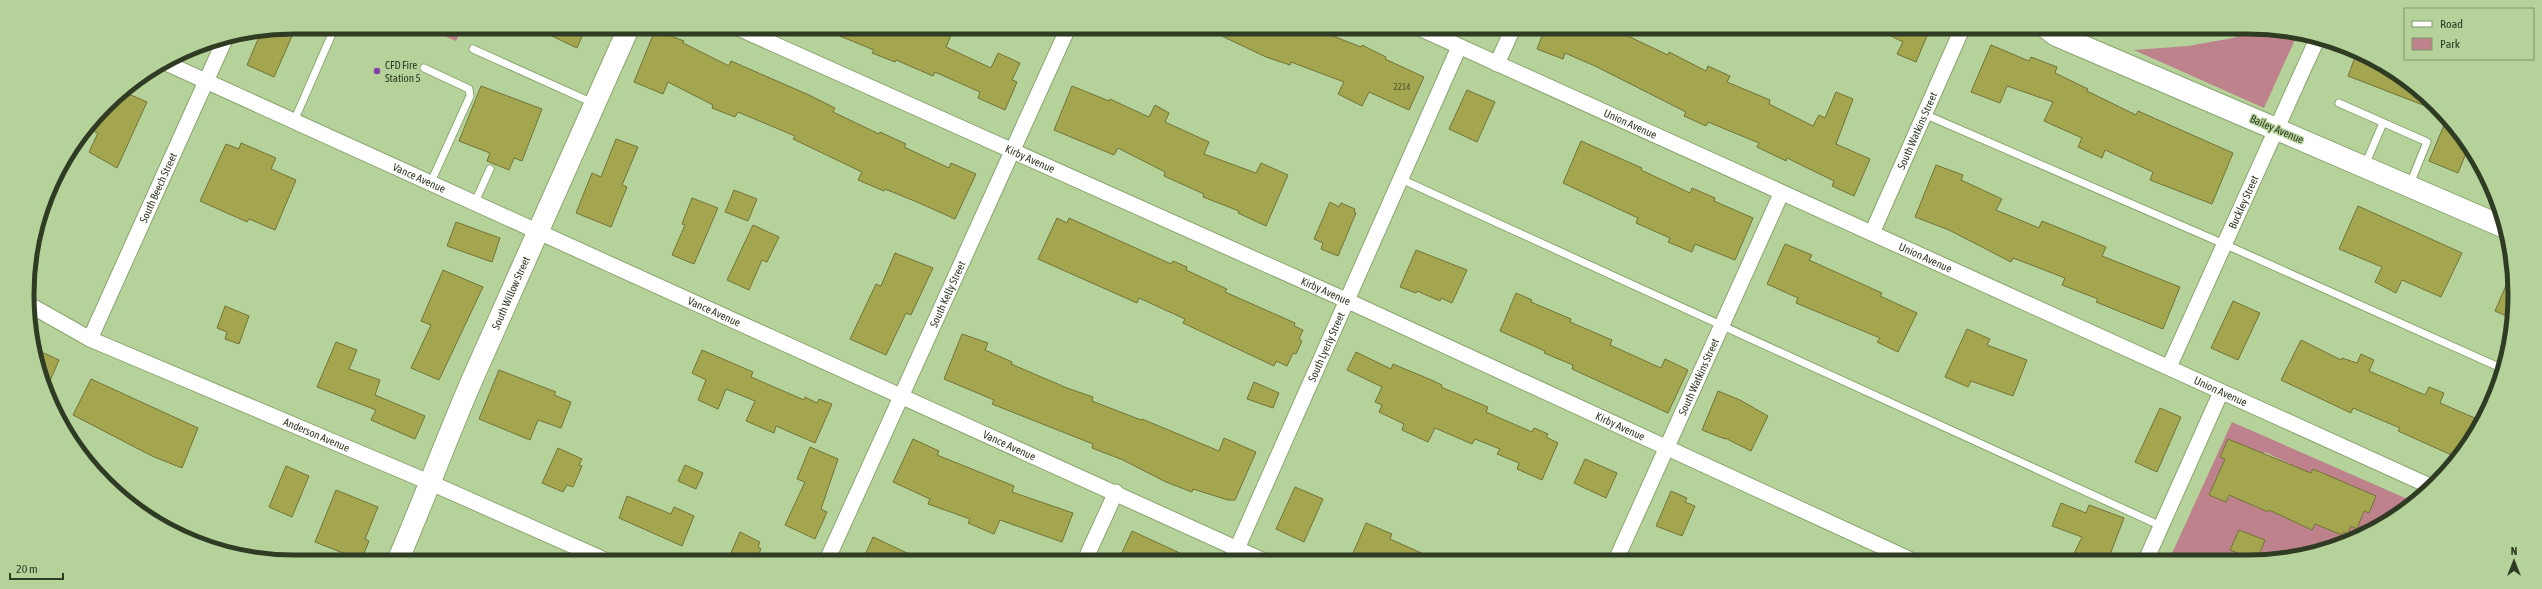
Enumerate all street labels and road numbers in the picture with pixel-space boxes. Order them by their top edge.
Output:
street label: South Watkins Street [1895,90,1939,171]
street label: Union Avenue [1602,107,1659,141]
street label: Bailey Avenue [2248,112,2306,146]
street label: Kirby Avenue [1004,142,1057,175]
street label: South Beech Street [137,151,179,224]
street label: Vance Avenue [391,161,447,195]
street label: Buckley Street [2226,173,2261,231]
street label: Union Avenue [1897,240,1954,275]
street label: South Willow Street [489,254,532,331]
street label: South Kelly Street [927,259,968,329]
street label: Kirby Avenue [1299,275,1352,307]
street label: Vance Avenue [686,294,743,329]
street label: South Lyerly Street [1306,310,1347,384]
street label: South Watkins Street [1676,336,1721,417]
street label: Union Avenue [2192,374,2249,408]
street label: Kirby Avenue [1594,410,1647,443]
street label: Anderson Avenue [282,415,352,454]
street label: Vance Avenue [981,428,1038,463]

